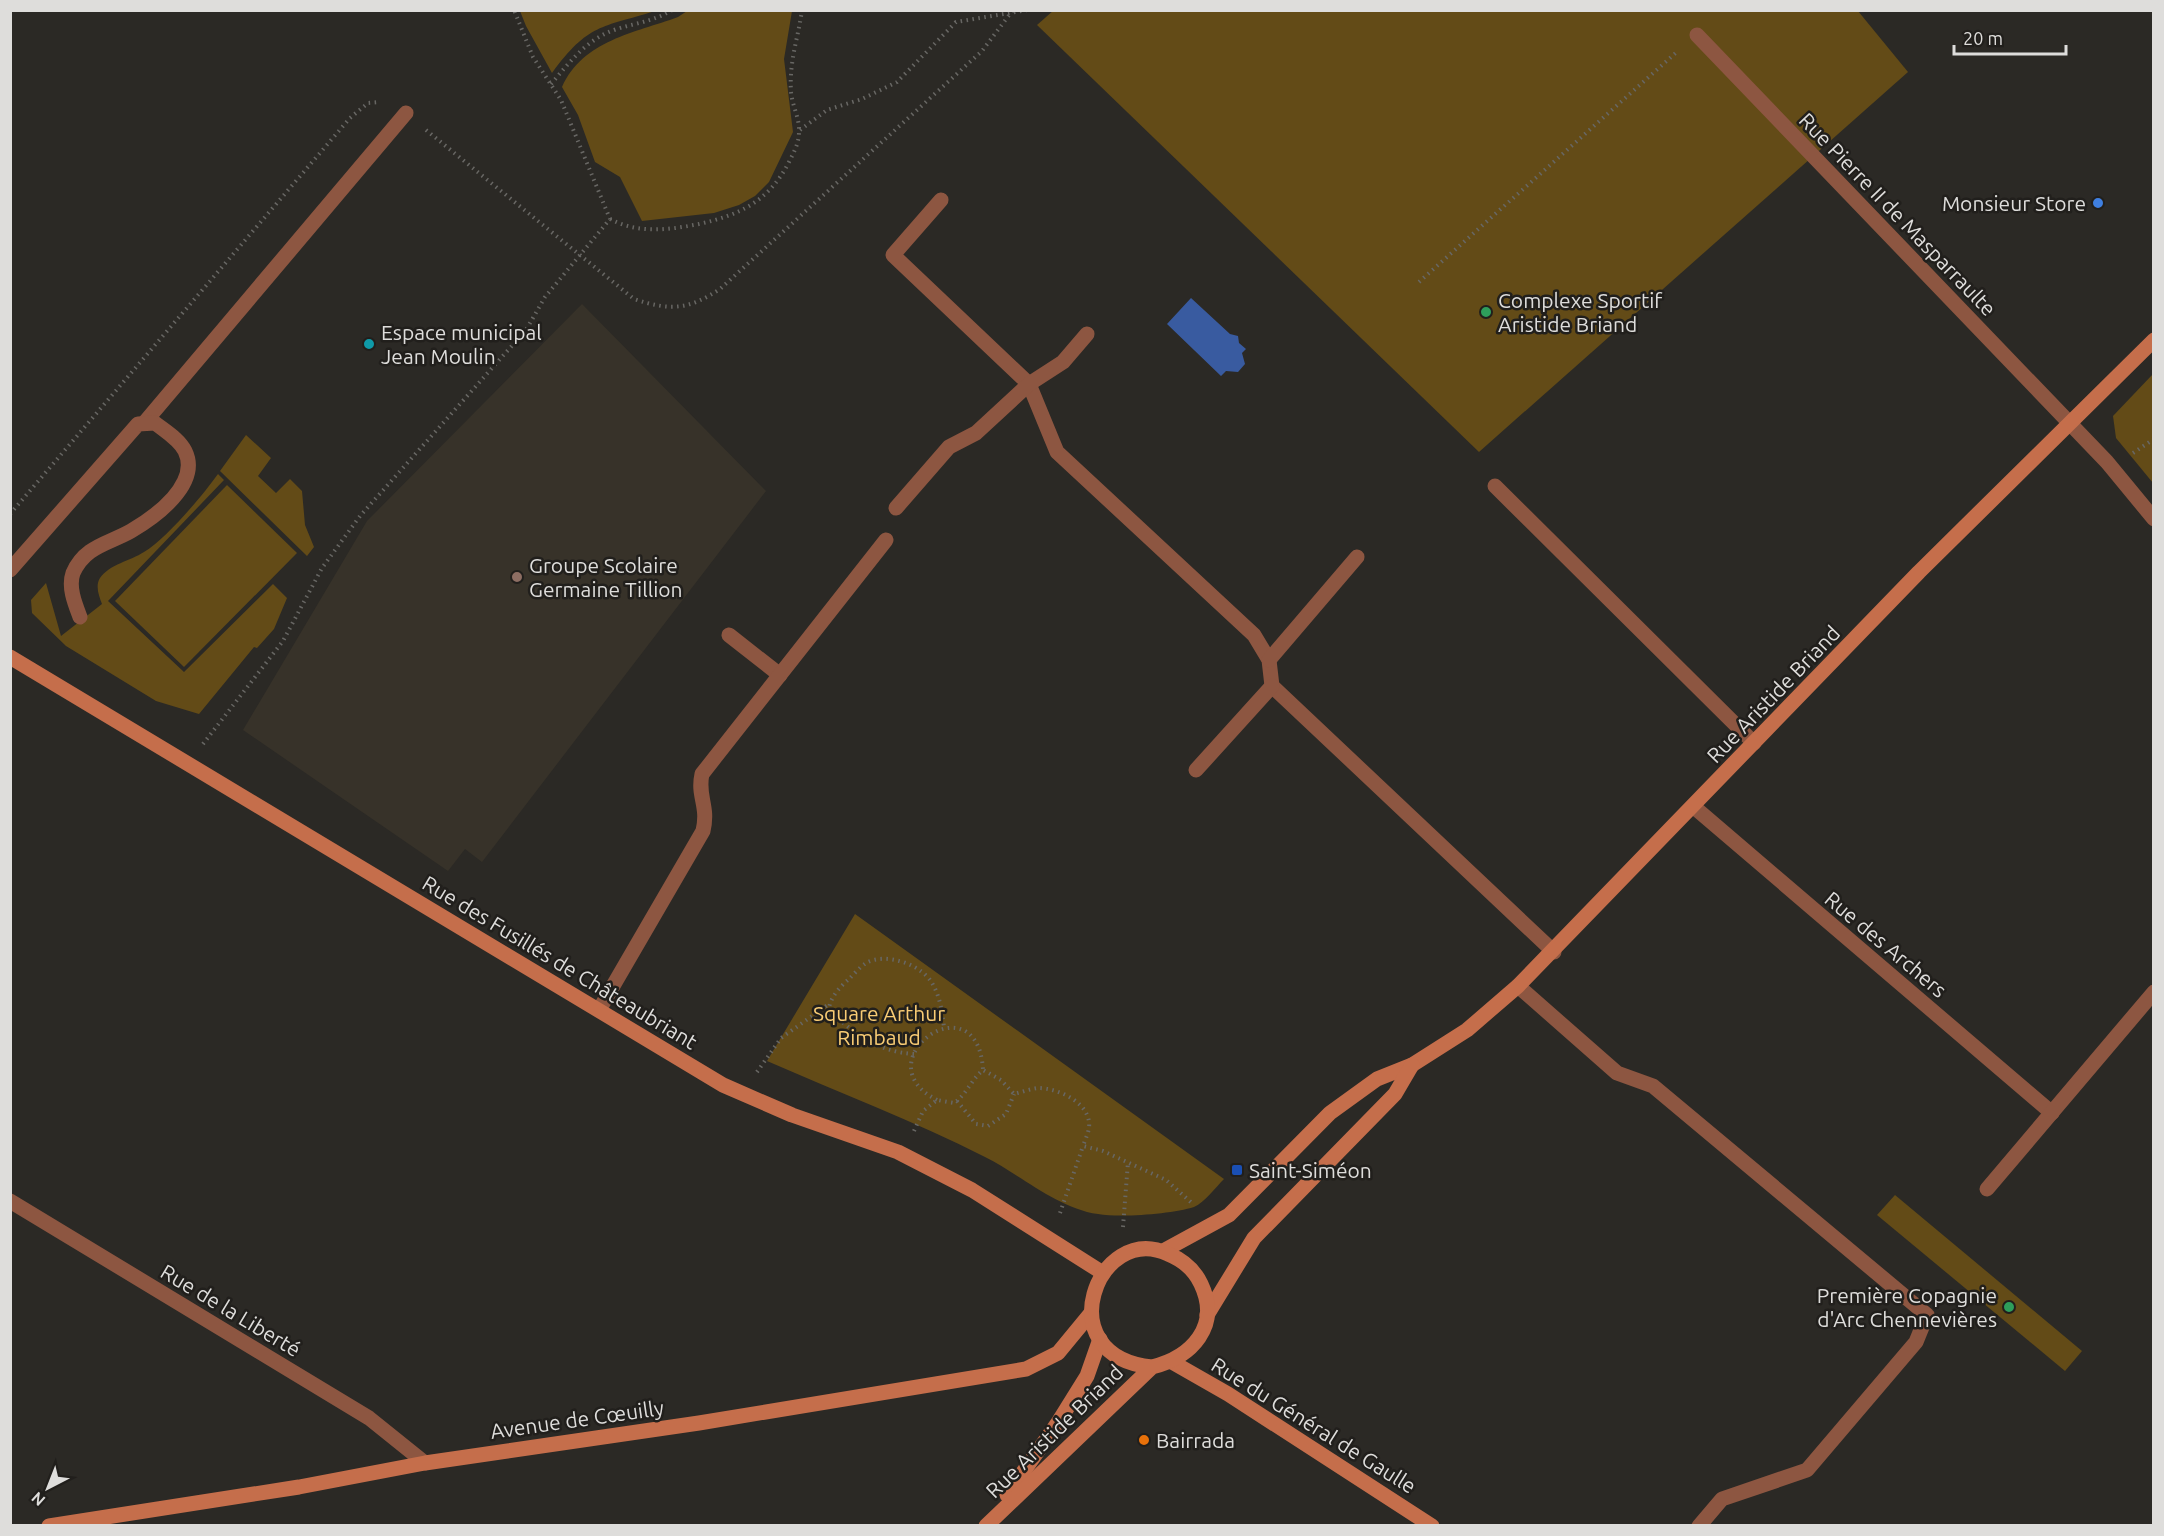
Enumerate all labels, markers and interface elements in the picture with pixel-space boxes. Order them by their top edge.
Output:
scale bar [1954,18,2066,56]
text: 20 m [1963,28,2003,48]
street label: Rue Pierre II de Masparraulte [1795,108,2001,320]
place label: Monsieur Store [1942,191,2086,215]
marker: Monsieur Store [2091,196,2105,210]
place label: Complexe Sportif Aristide Briand [1498,288,1663,336]
marker: Complexe Sportif Aristide Briand [1479,305,1493,319]
place label: Espace municipal Jean Moulin [381,320,542,368]
marker: Espace municipal Jean Moulin [362,337,376,351]
place label: Groupe Scolaire Germaine Tillion [529,553,683,601]
marker: Groupe Scolaire Germaine Tillion [510,570,524,584]
street label: Rue Aristide Briand [1702,621,1844,767]
street label: Rue des Fusillés de Châteaubriant [418,870,702,1054]
street label: Rue des Archers [1820,886,1952,1002]
park label: Square Arthur Rimbaud [813,1001,945,1049]
place label: Saint-Siméon [1249,1158,1372,1182]
marker: Saint-Siméon [1230,1163,1244,1177]
street label: Rue de la Liberté [157,1259,305,1361]
place label: Première Copagnie d'Arc Chennevières [1817,1283,1997,1331]
marker: Première Copagnie d'Arc Chennevières [2002,1300,2016,1314]
street label: Rue du Général de Gaulle [1207,1352,1421,1498]
street label: Rue Aristide Briand [981,1360,1127,1502]
street label: Avenue de Cœuilly [489,1395,665,1443]
place label: Bairrada [1156,1428,1235,1452]
marker: Bairrada [1137,1433,1151,1447]
north arrow [18,1458,78,1518]
text: N [28,1488,48,1510]

